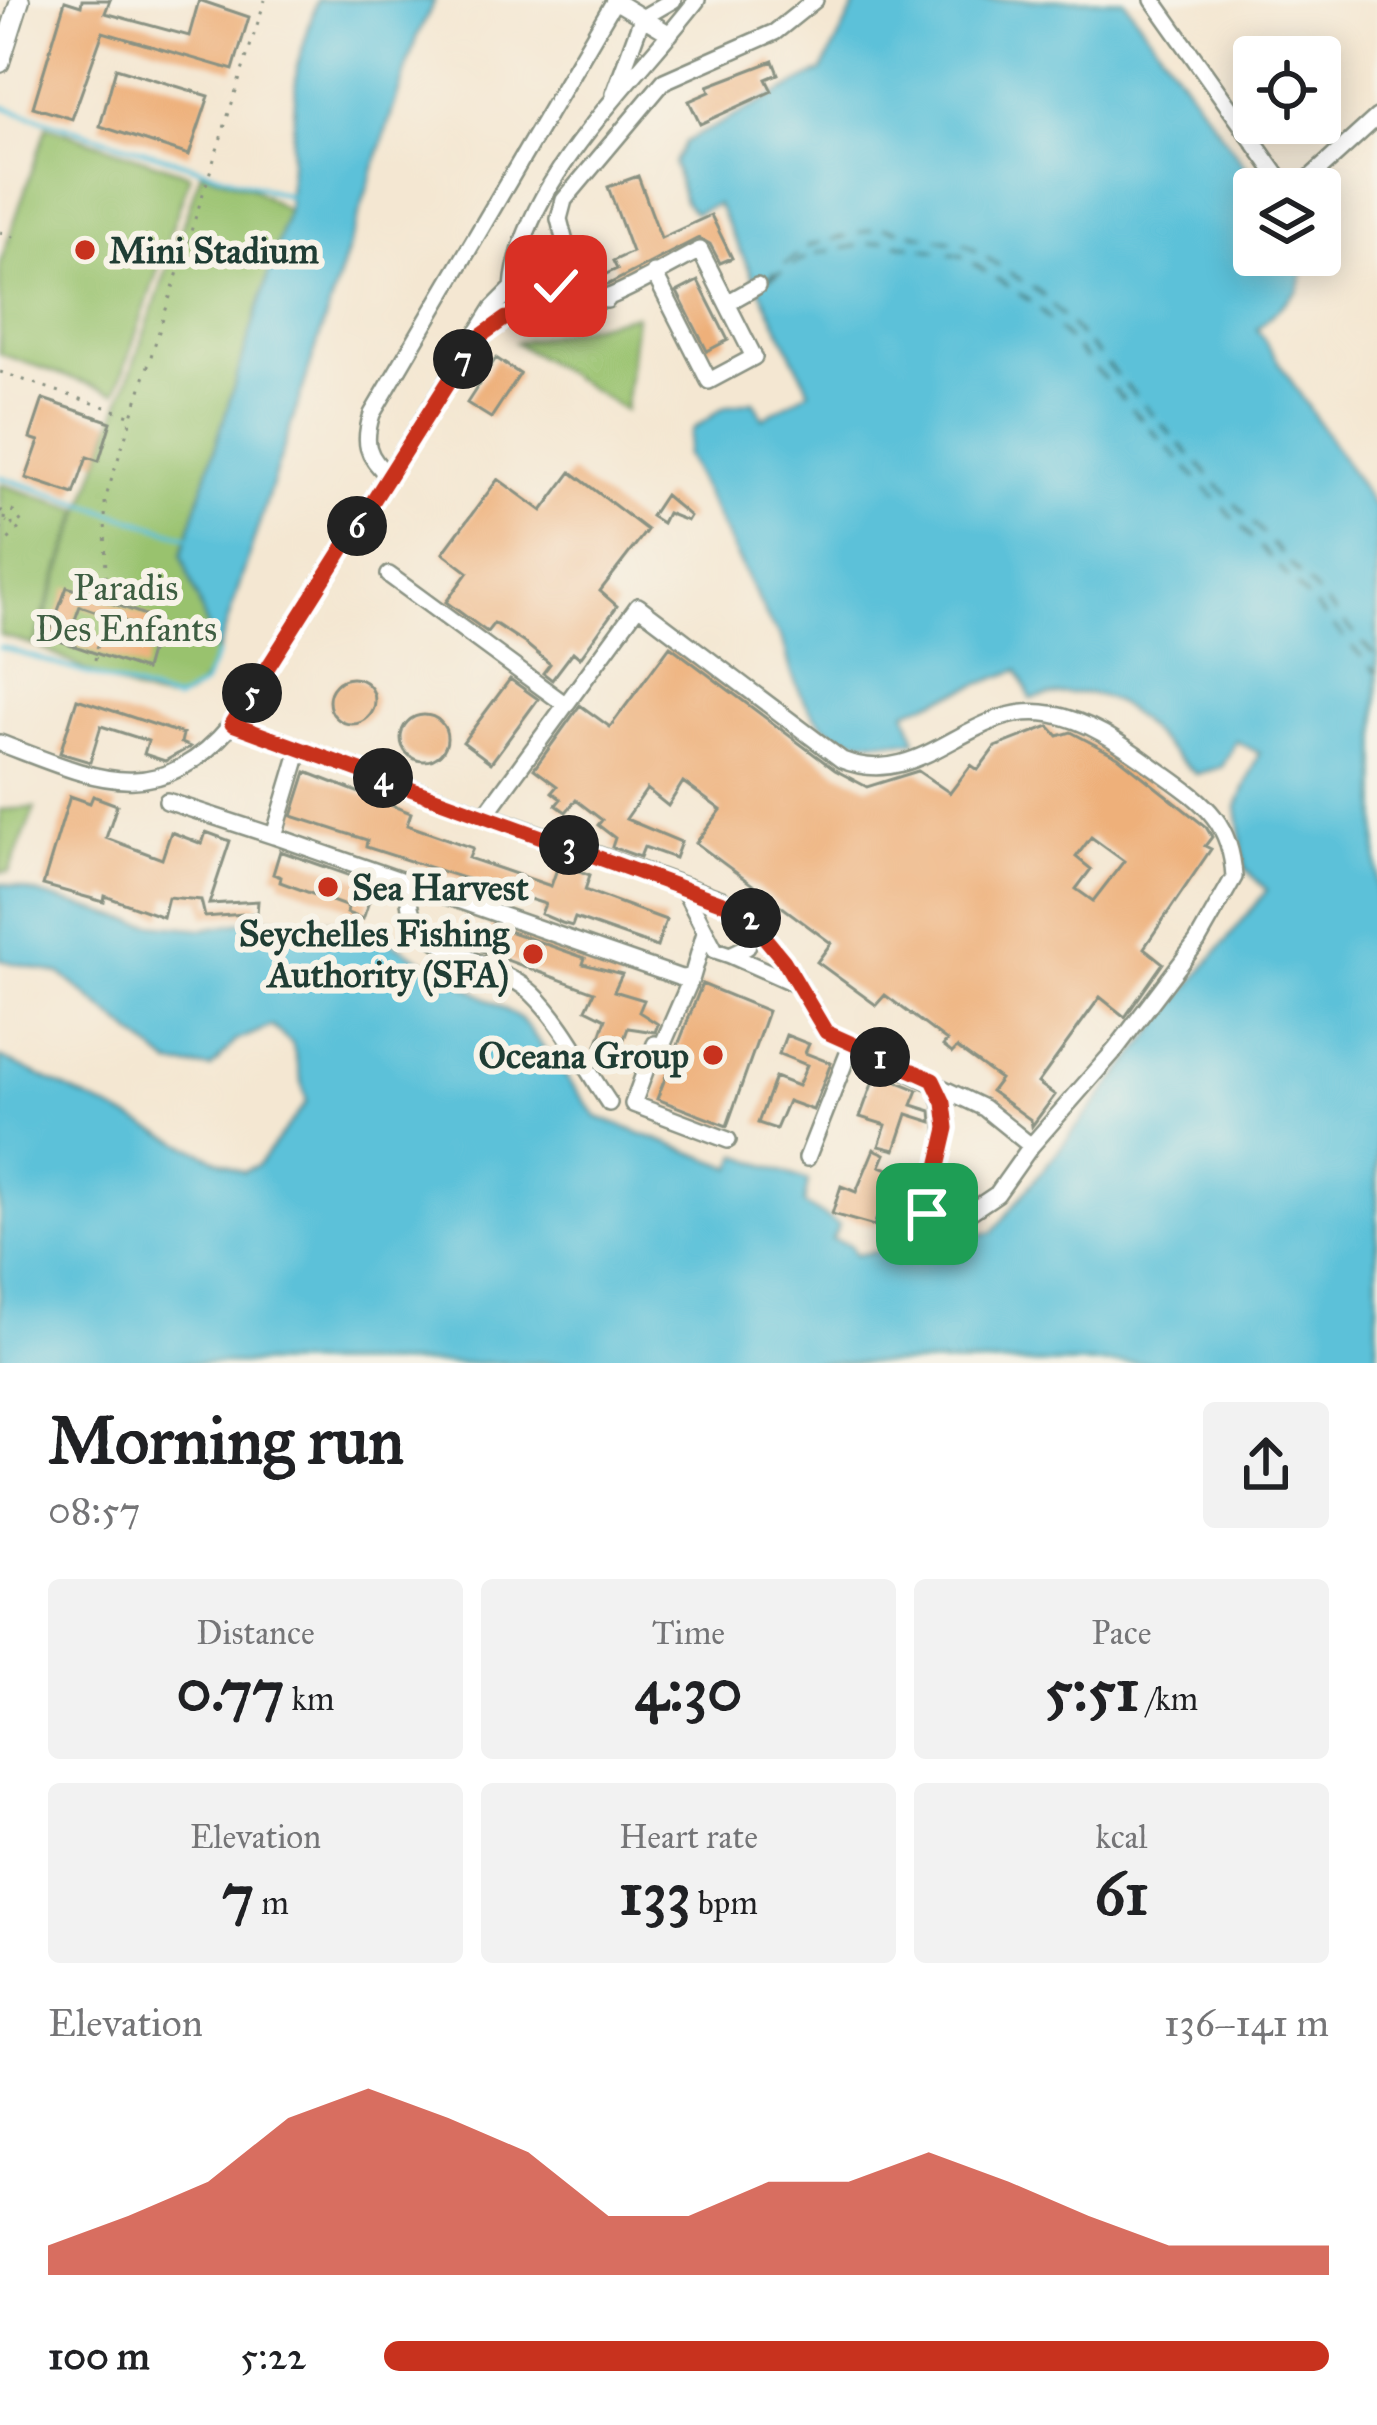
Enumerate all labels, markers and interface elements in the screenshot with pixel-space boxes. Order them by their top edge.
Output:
map controls [1233,36,1341,276]
button: locate [1233,36,1341,144]
button: layers [1233,168,1341,276]
place label: Mini Stadium [109,229,320,273]
pin [505,235,607,337]
marker: Mini Stadium [72,237,98,263]
icon: check [523,253,589,319]
pin: 7 [433,329,493,389]
text: 7 [454,339,472,379]
pin: 6 [327,496,387,556]
text: 6 [349,506,365,546]
park label: Paradis Des Enfants [35,566,217,651]
pin: 5 [222,663,282,723]
text: 5 [244,673,260,713]
pin: 4 [353,748,413,808]
text: 4 [374,758,392,798]
pin: 3 [539,815,599,875]
text: 3 [562,825,576,865]
place label: Sea Harvest [352,866,529,910]
marker: Sea Harvest [315,874,341,900]
pin: 2 [721,888,781,948]
text: 2 [743,898,759,938]
place label: Seychelles Fishing Authority (SFA) [239,912,510,998]
marker: Seychelles Fishing Authority (SFA) [520,941,546,967]
pin: 1 [850,1027,910,1087]
place label: Oceana Group [479,1034,689,1078]
text: 1 [873,1037,887,1077]
marker: Oceana Group [700,1042,726,1068]
pin [876,1163,978,1265]
icon: arrive [894,1181,960,1247]
text: Morning run [48,1400,404,1481]
button: share [1203,1402,1329,1528]
text: 08:57 [48,1486,140,1534]
text: Distance [196,1613,315,1653]
text: Time [652,1613,725,1653]
text: Pace [1092,1613,1151,1653]
text: 0.77 [176,1653,284,1726]
text: 4:30 [635,1653,742,1726]
text: 5:51 [1045,1653,1139,1726]
text: km [284,1679,335,1719]
text: /km [1139,1679,1198,1719]
text: Elevation [190,1817,321,1857]
text: Heart rate [619,1817,758,1857]
text: kcal [1096,1817,1147,1857]
text: 7 [222,1857,254,1930]
text: 133 [619,1857,691,1930]
text: 61 [1094,1857,1149,1930]
text: m [254,1883,289,1923]
text: bpm [691,1883,758,1923]
text: Elevation [48,1999,203,2047]
text: 136–141 m [1164,1999,1329,2047]
text: 100 m [48,2332,150,2380]
text: 5:22 [240,2332,306,2380]

